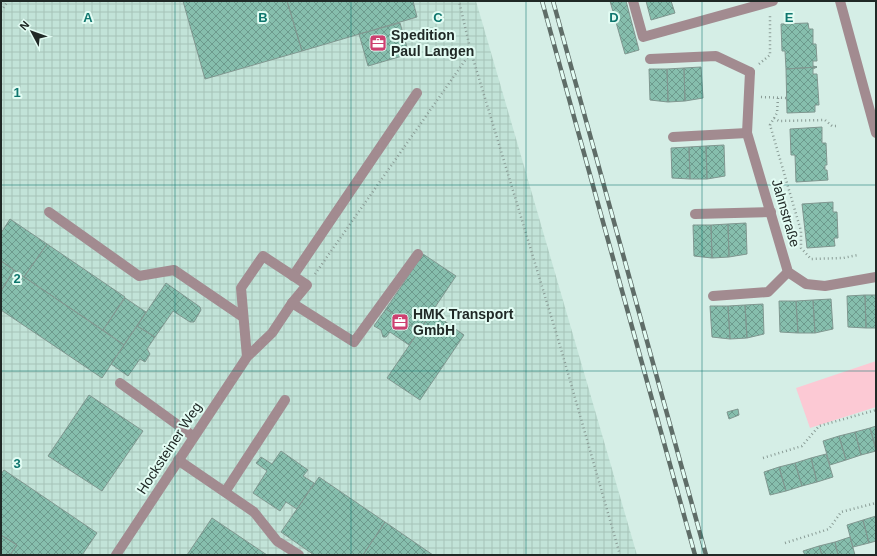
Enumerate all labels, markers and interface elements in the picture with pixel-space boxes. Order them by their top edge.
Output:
text: A [83,10,93,25]
text: B [258,10,268,25]
text: C [433,10,443,25]
text: D [609,10,619,25]
text: E [785,10,794,25]
north arrow [12,12,52,52]
text: N [17,18,32,32]
place label: Spedition Paul Langen [391,27,474,59]
office icon: Spedition Paul Langen [368,33,388,53]
text: 1 [13,85,21,100]
street label: Jahnstraße [769,177,803,249]
text: 2 [13,271,21,286]
place label: HMK Transport GmbH [413,306,514,338]
office icon: HMK Transport GmbH [390,312,410,332]
street label: Hocksteiner Weg [133,399,205,497]
text: 3 [13,456,21,471]

